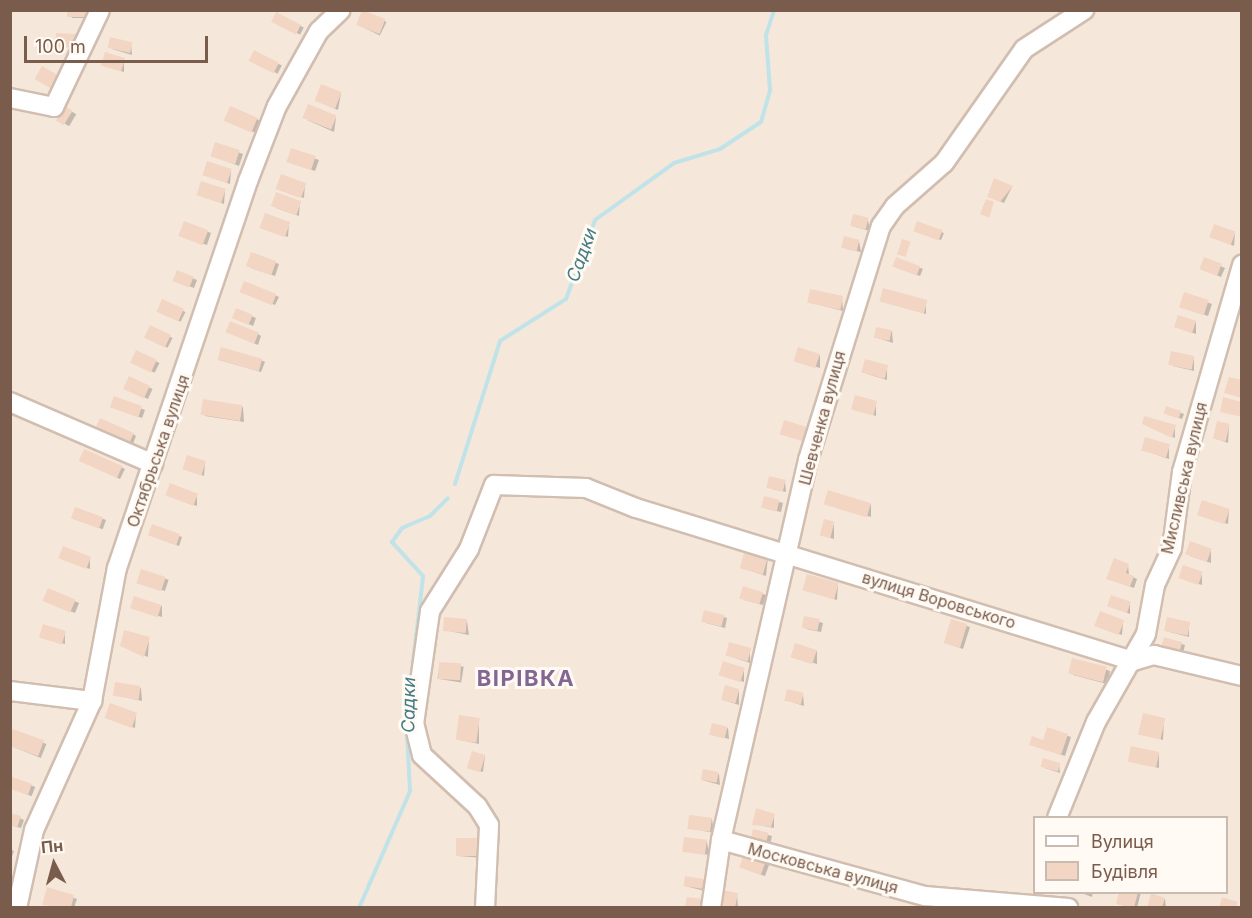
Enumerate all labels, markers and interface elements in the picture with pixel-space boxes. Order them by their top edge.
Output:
scale bar [27,24,212,62]
text: 100 m [35,36,86,57]
water label: Садки [562,225,602,285]
street label: Шевченка вулиця [795,349,849,487]
street label: Октябрьська вулиця [123,372,193,530]
street label: Мисливська вулиця [1157,400,1211,556]
street label: вулиця Воровського [860,567,1018,633]
district label: ВІРІВКА [477,666,575,692]
water label: Садки [398,677,420,733]
legend [1033,816,1228,894]
text: Вулиця [1091,831,1154,852]
north arrow [24,834,84,894]
text: Пн [40,835,64,857]
street label: Московська вулиця [746,839,900,897]
text: Будівля [1091,861,1158,882]

